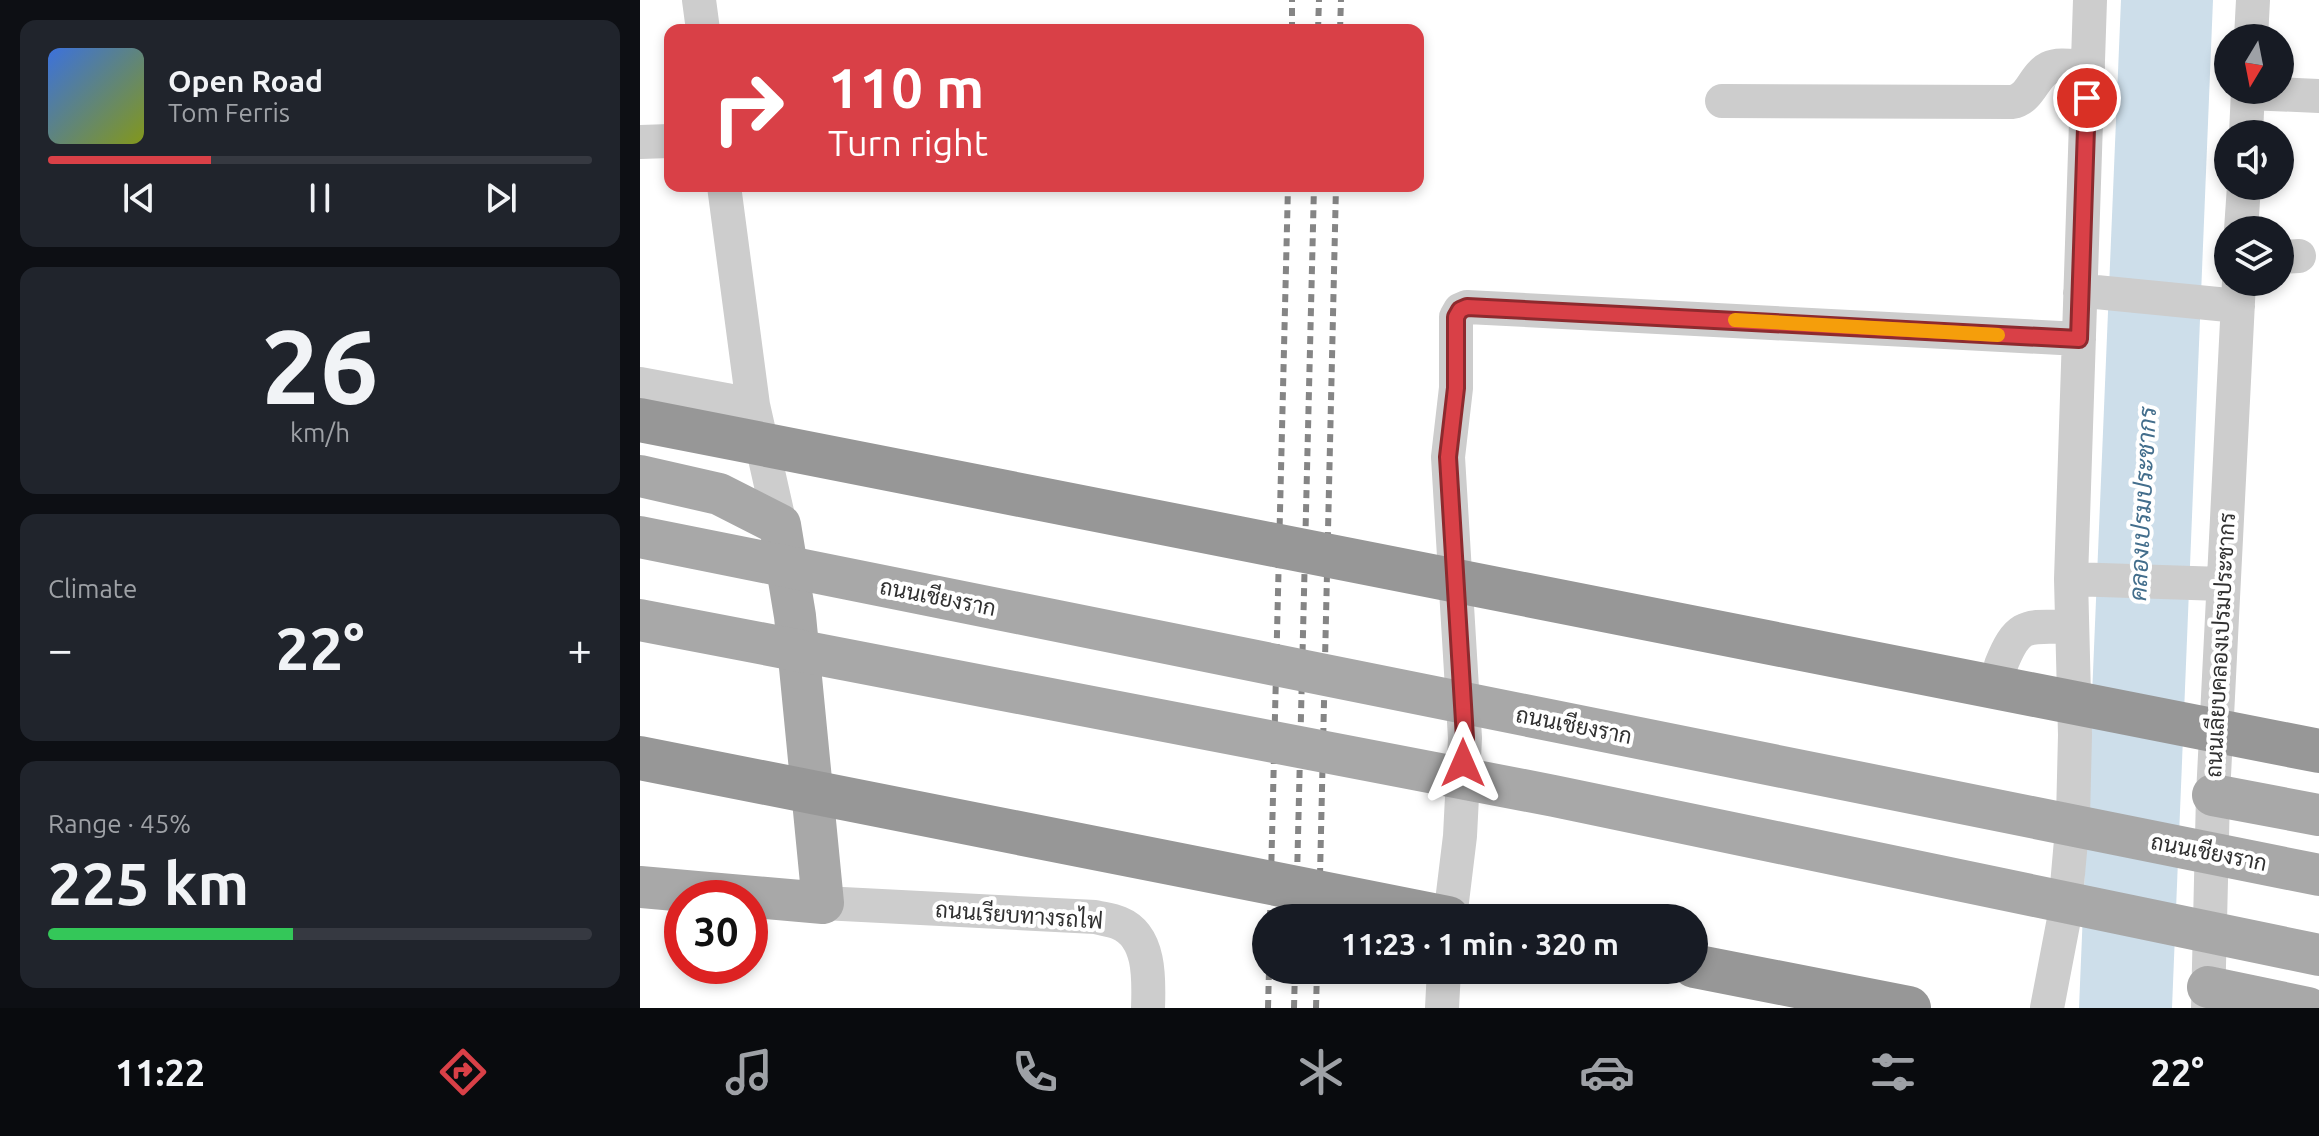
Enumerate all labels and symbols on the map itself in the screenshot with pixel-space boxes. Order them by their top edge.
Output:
north arrow [2214,24,2294,104]
pin [2053,64,2121,132]
water label: คลองเปรมประชากร [2124,405,2161,602]
street label: ถนนเลียบคลองเปรมประชากร [2200,512,2239,778]
street label: ถนนเชียงราก [878,573,998,620]
street label: ถนนเชียงราก [1514,701,1634,748]
position arrow [1421,721,1505,805]
street label: ถนนเชียงราก [2149,828,2269,875]
speed limit sign: 30 [664,880,768,984]
street label: ถนนเรียบทางรถไฟ [934,895,1104,933]

